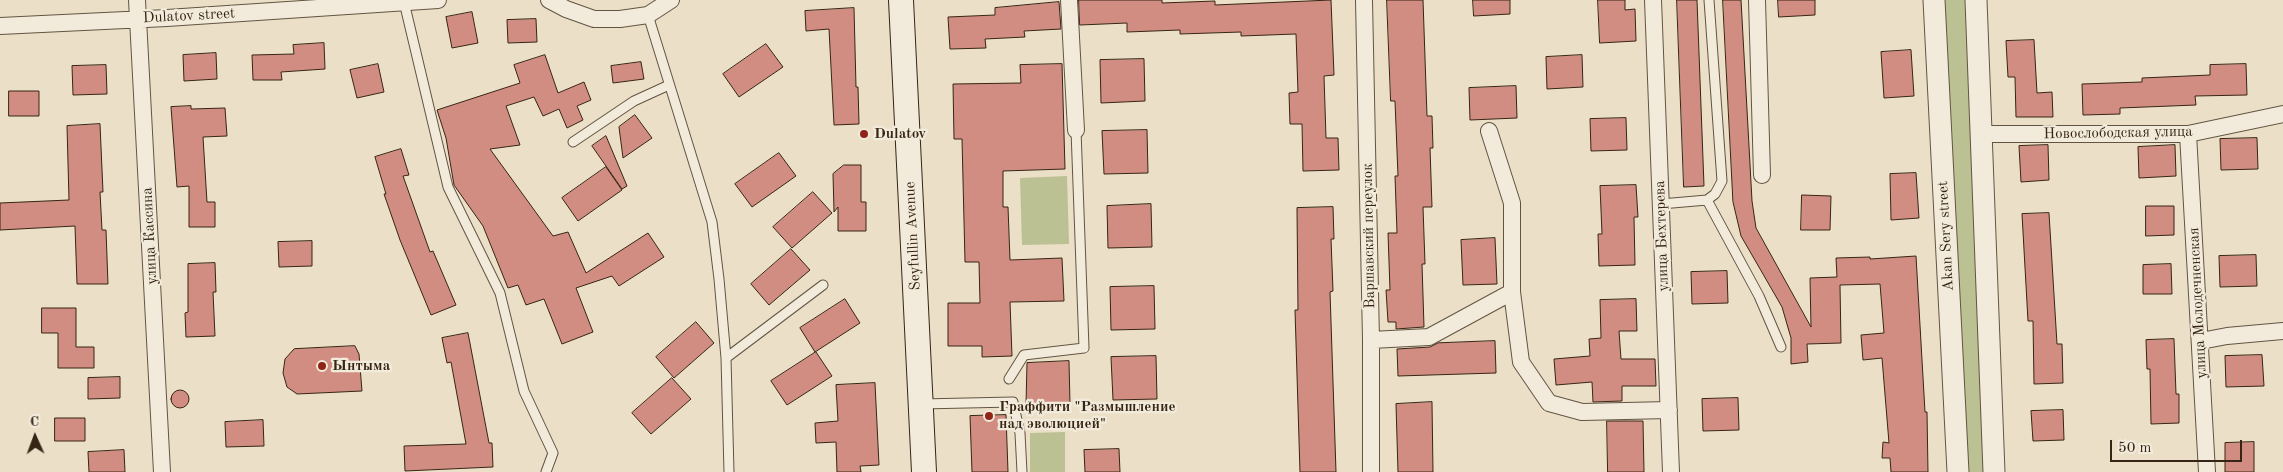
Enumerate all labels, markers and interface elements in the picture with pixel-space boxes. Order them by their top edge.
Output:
street label: Dulatov street [142,5,236,27]
street label: Новослободская улица [2043,123,2193,143]
place label: Dulatov [874,125,926,143]
marker: Dulatov [858,128,870,140]
street label: Варшавский переулок [1359,163,1379,309]
street label: улица Бехтерева [1651,180,1673,292]
street label: Akan Sery street [1934,180,1958,292]
street label: Seyfullin Avenue [901,181,925,291]
street label: улица Кассина [138,187,162,285]
street label: улица Молодечненская [2185,227,2211,379]
place label: Ынтыма [332,357,390,375]
marker: Ынтыма [316,360,328,372]
place label: Граффити "Размышление над эволюцией" [999,398,1176,433]
marker: Граффити "Размышление над эволюцией" [983,410,995,422]
north arrow [10,412,60,462]
text: С [30,415,39,429]
scale bar [2113,430,2246,462]
text: 50 m [2118,441,2152,456]

